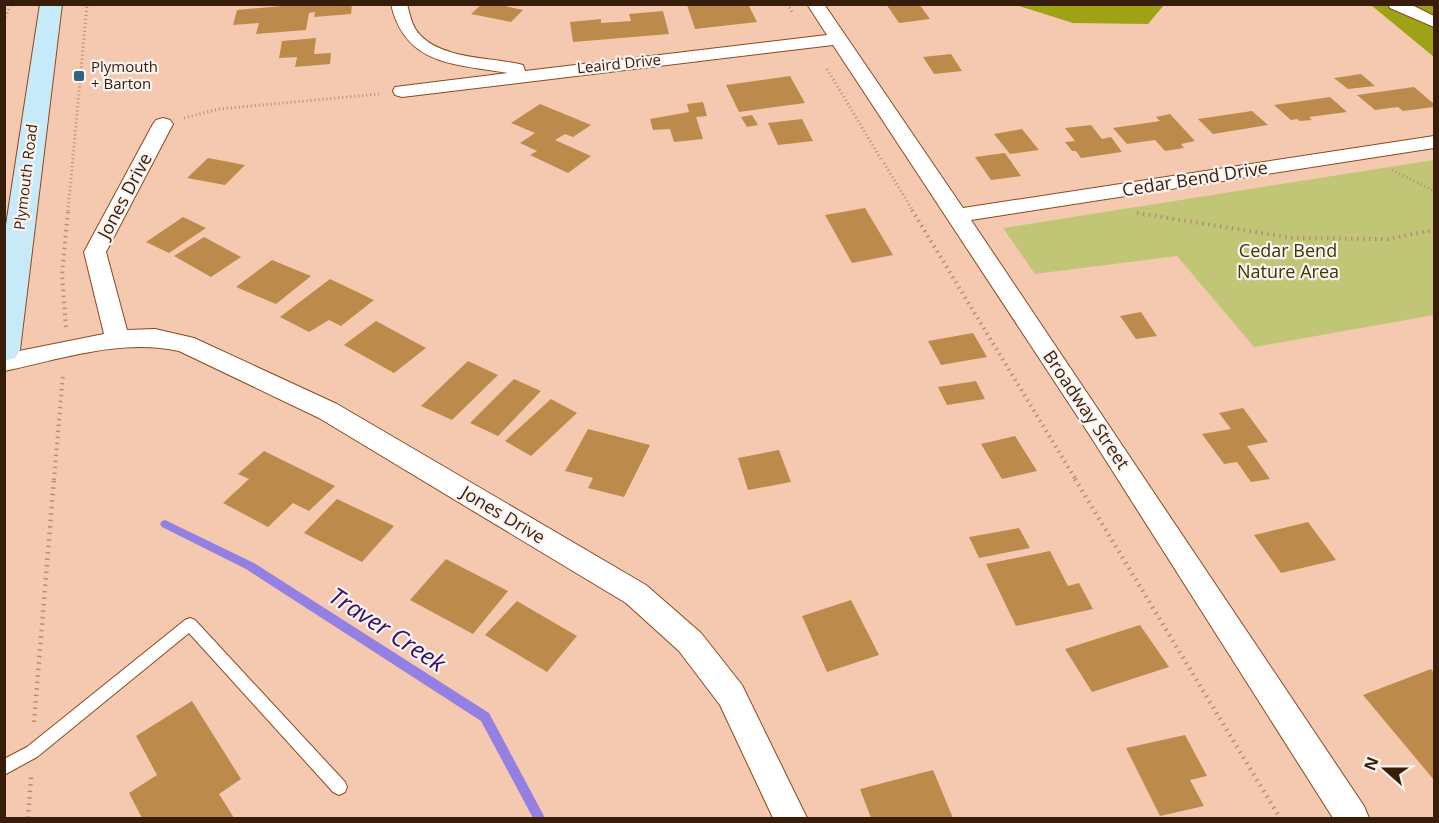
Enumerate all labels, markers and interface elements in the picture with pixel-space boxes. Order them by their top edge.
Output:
street label: Leaird Drive [576,49,662,77]
place label: Plymouth + Barton [91,56,158,93]
marker: Plymouth + Barton [72,69,86,83]
street label: Plymouth Road [9,123,41,231]
street label: Jones Drive [90,148,157,244]
street label: Cedar Bend Drive [1120,155,1269,201]
park label: Cedar Bend Nature Area [1237,238,1339,283]
street label: Broadway Street [1038,345,1136,474]
street label: Jones Drive [455,479,550,549]
water label: Traver Creek [323,579,454,679]
north arrow [1355,739,1415,799]
text: N [1358,754,1384,774]

